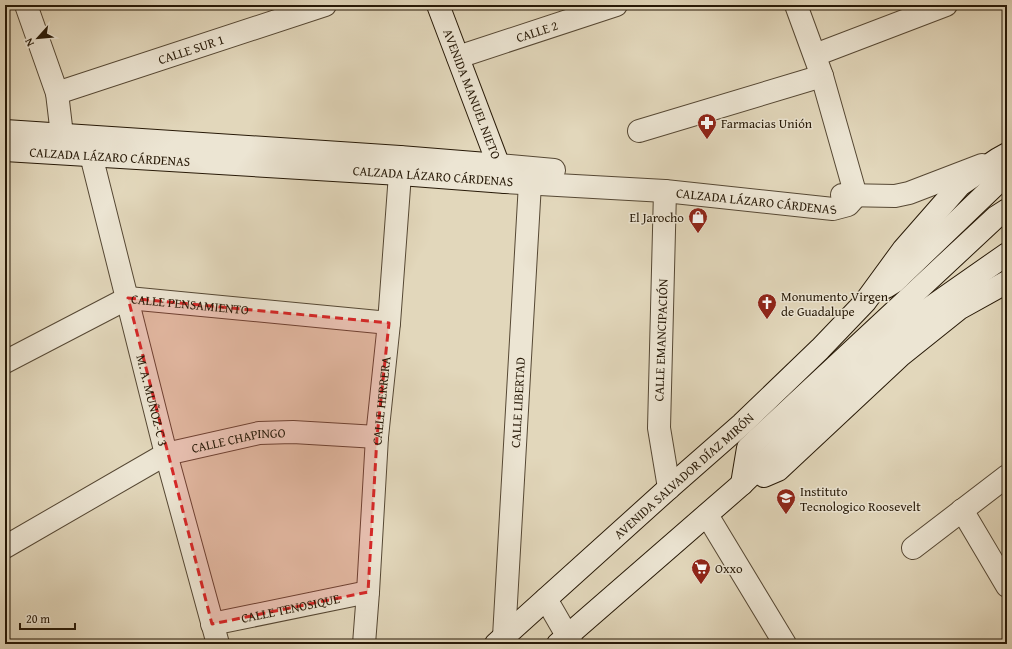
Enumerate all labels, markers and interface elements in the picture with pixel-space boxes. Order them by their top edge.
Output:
street label: CALLE 2 [513,15,560,47]
north arrow [18,18,58,58]
street label: AVENIDA MANUEL NIETO [438,26,506,162]
street label: CALLE SUR 1 [156,29,226,69]
text: N [20,35,38,49]
pharmacy icon: Farmacias Unión [696,112,718,140]
place label: Farmacias Unión [721,114,813,133]
street label: CALZADA LÁZARO CÁRDENAS [29,142,191,171]
street label: CALZADA LÁZARO CÁRDENAS [352,161,514,191]
street label: CALZADA LÁZARO CÁRDENAS [675,183,839,219]
shop icon: El Jarocho [687,206,709,234]
place label: El Jarocho [629,208,684,227]
street label: CALLE EMANCIPACIÓN [649,278,673,402]
place label: Monumento Virgen de Guadalupe [781,287,889,321]
street label: CALLE PENSAMIENTO [130,289,250,319]
church icon: Monumento Virgen de Guadalupe [756,292,778,320]
street label: M. A. MUÑOZ-C 3 [132,353,173,448]
street label: CALLE HERRERA [367,355,395,445]
street label: CALLE LIBERTAD [505,357,530,448]
street label: AVENIDA SALVADOR DÍAZ MIRÓN [609,408,758,543]
street label: CALLE CHAPINGO [190,423,286,457]
place label: Instituto Tecnologico Roosevelt [800,482,921,516]
school or university icon: Instituto Tecnologico Roosevelt [775,487,797,515]
supermarket icon: Oxxo [690,557,712,585]
place label: Oxxo [715,559,743,578]
street label: CALLE TENOSIQUE [239,588,342,627]
scale bar [20,605,75,631]
text: 20 m [26,610,50,627]

